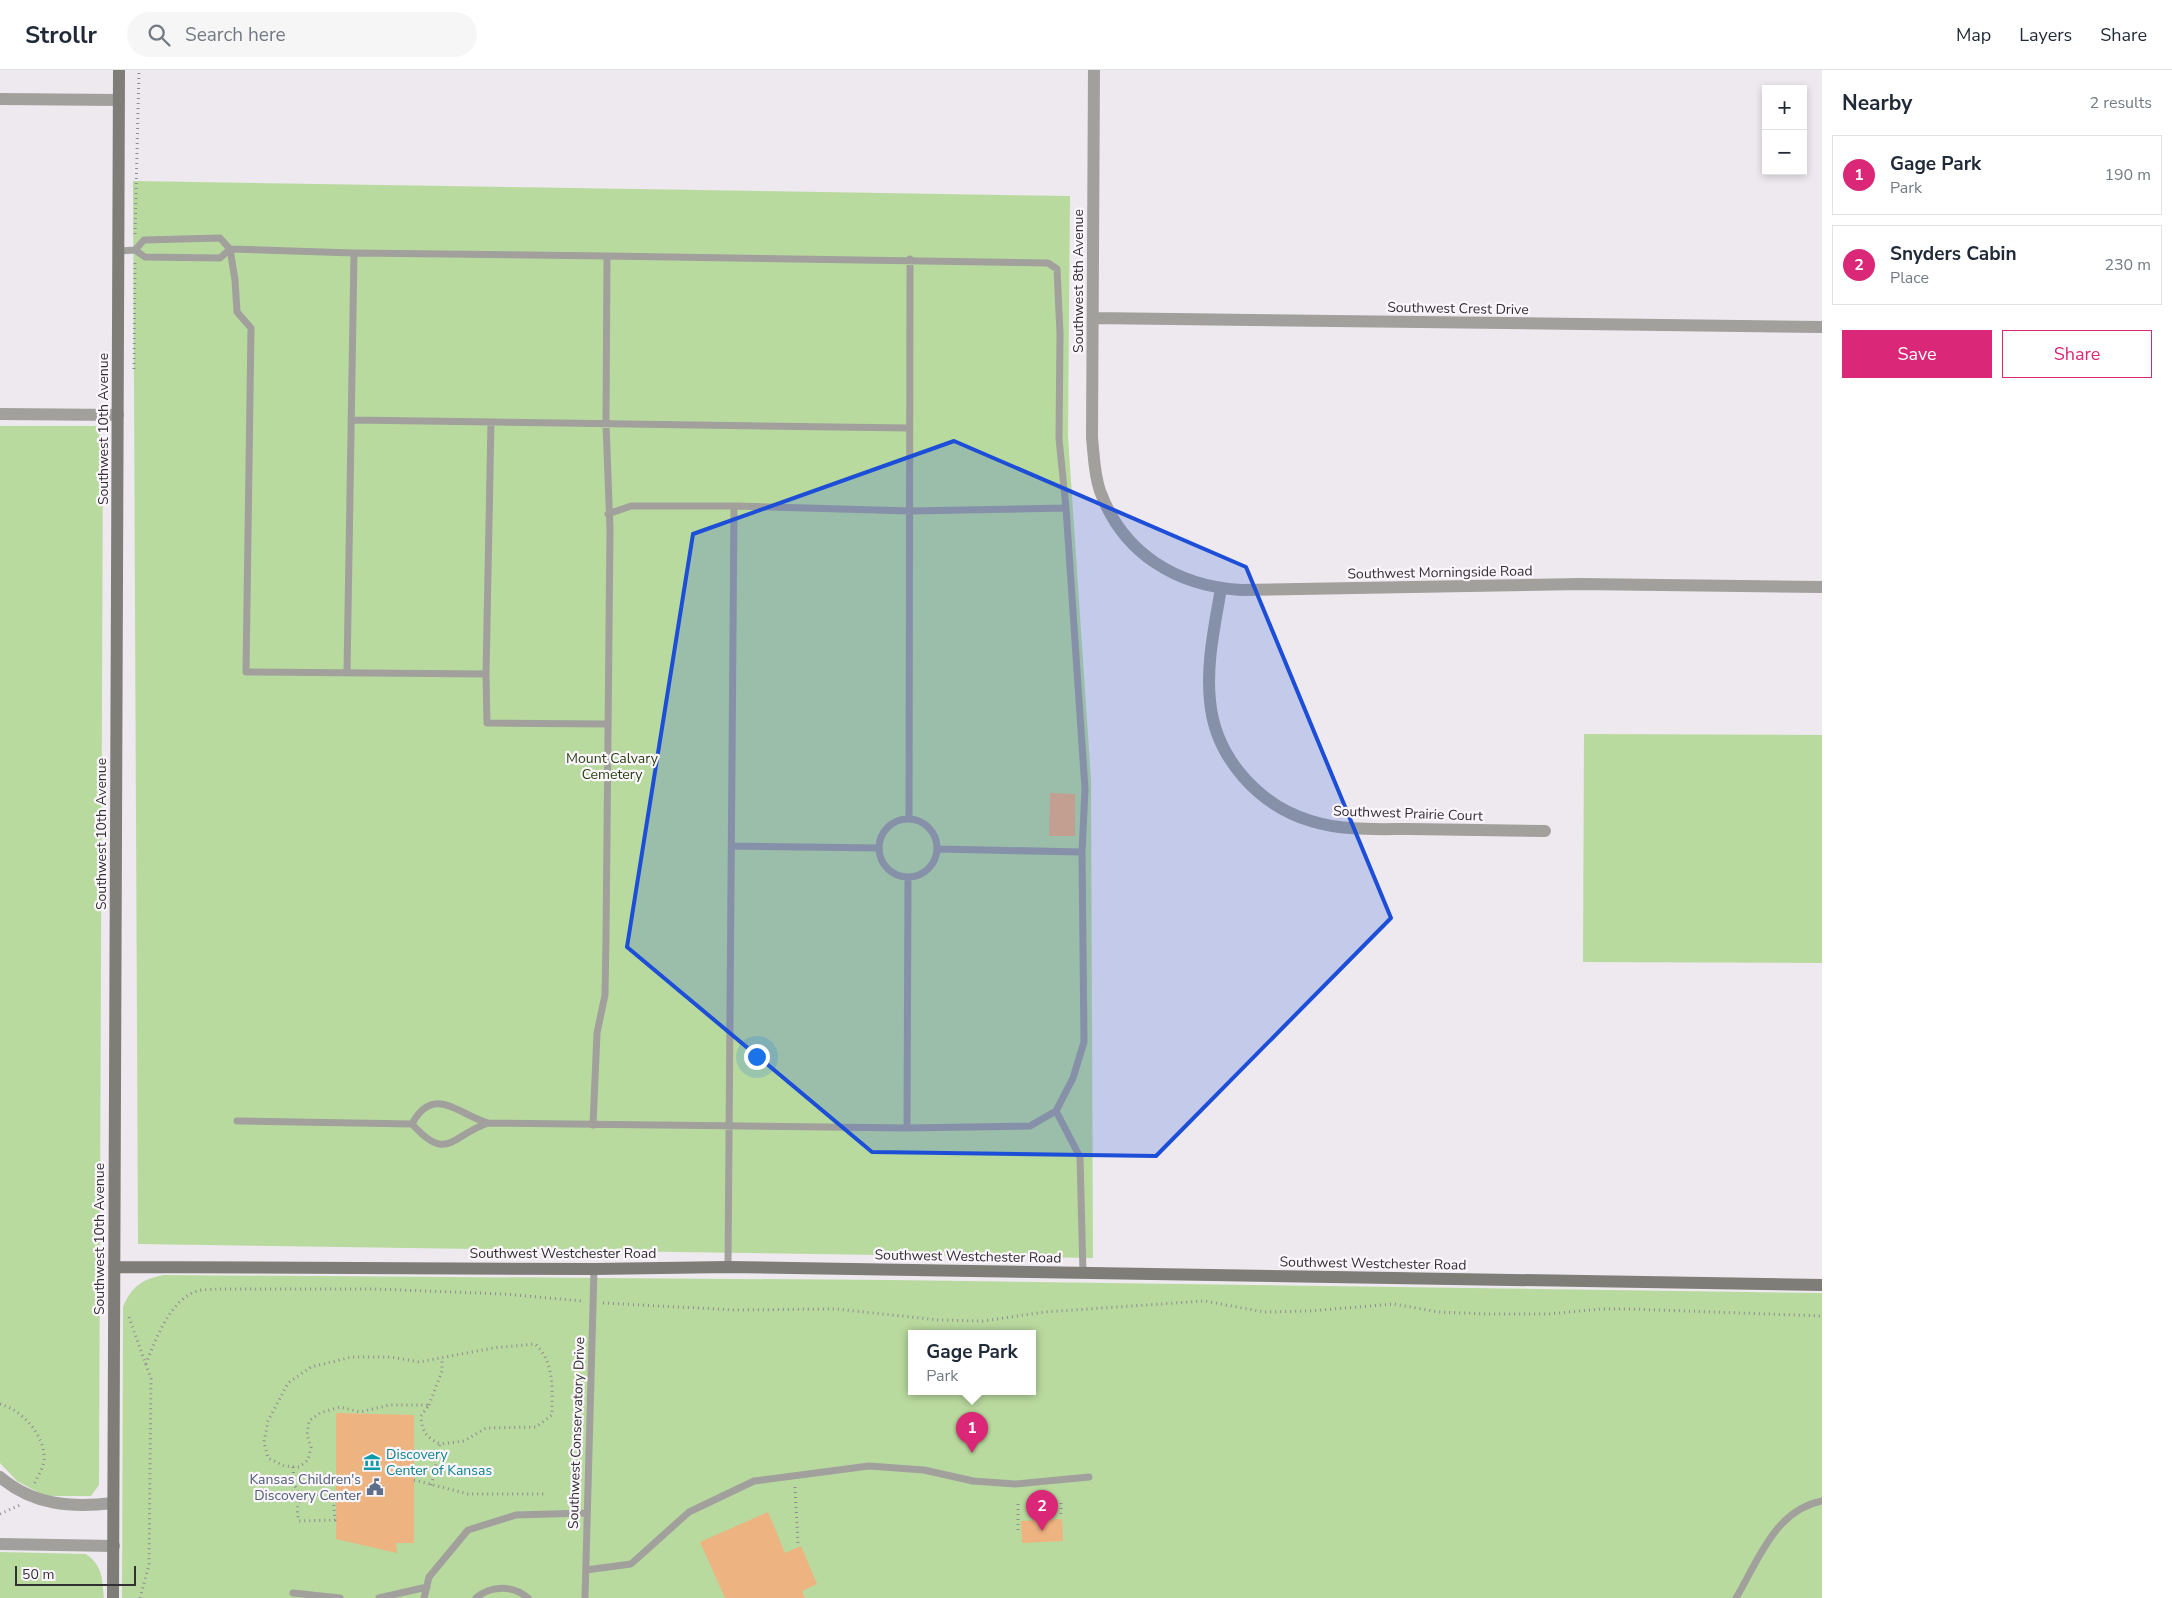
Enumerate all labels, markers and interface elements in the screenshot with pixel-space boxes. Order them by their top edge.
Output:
search box [127,12,477,57]
text: Strollr [25,19,97,51]
icon: search [145,21,173,49]
text: Search here [185,22,286,48]
text: Map [1956,23,1991,47]
text: Layers [2019,23,2072,47]
text: Share [2100,23,2147,47]
map controls [1762,85,1807,175]
button: + [1762,85,1807,130]
text: Nearby [1842,89,1912,117]
text: 2 results [2090,92,2152,114]
button: − [1762,130,1807,175]
text: Gage Park [1890,151,1981,177]
text: 1 [1854,164,1864,186]
text: 190 m [2104,164,2151,186]
text: Park [1890,177,1922,199]
street label: Southwest 8th Avenue [1069,209,1088,353]
text: Snyders Cabin [1890,241,2017,267]
text: 2 [1854,254,1864,276]
text: 230 m [2104,254,2151,276]
text: Place [1890,267,1929,289]
street label: Southwest Crest Drive [1387,298,1529,319]
button: Save [1842,330,1992,378]
button: Share [2002,330,2152,378]
street label: Southwest 10th Avenue [94,353,113,505]
street label: Southwest Morningside Road [1347,561,1533,584]
park label: Mount Calvary Cemetery [566,749,659,784]
street label: Southwest 10th Avenue [92,758,111,910]
street label: Southwest Prairie Court [1333,801,1483,826]
your location [744,1044,770,1070]
street label: Southwest 10th Avenue [90,1163,109,1315]
street label: Southwest Westchester Road [470,1244,656,1263]
street label: Southwest Westchester Road [874,1245,1062,1268]
street label: Southwest Westchester Road [1279,1252,1467,1275]
popup [908,1330,1036,1395]
street label: Southwest Conservatory Drive [564,1337,589,1529]
text: Gage Park [926,1339,1018,1365]
text: Park [926,1365,958,1387]
pin: 1 [956,1412,988,1453]
place label: Discovery Center of Kansas [386,1445,492,1480]
museum icon: Discovery Center of Kansas [362,1452,382,1472]
place label: Kansas Children's Discovery Center [249,1470,361,1505]
public building icon: Kansas Children's Discovery Center [365,1477,385,1497]
pin: 2 [1026,1490,1058,1531]
scale bar [15,1563,136,1586]
text: 50 m [22,1565,54,1584]

